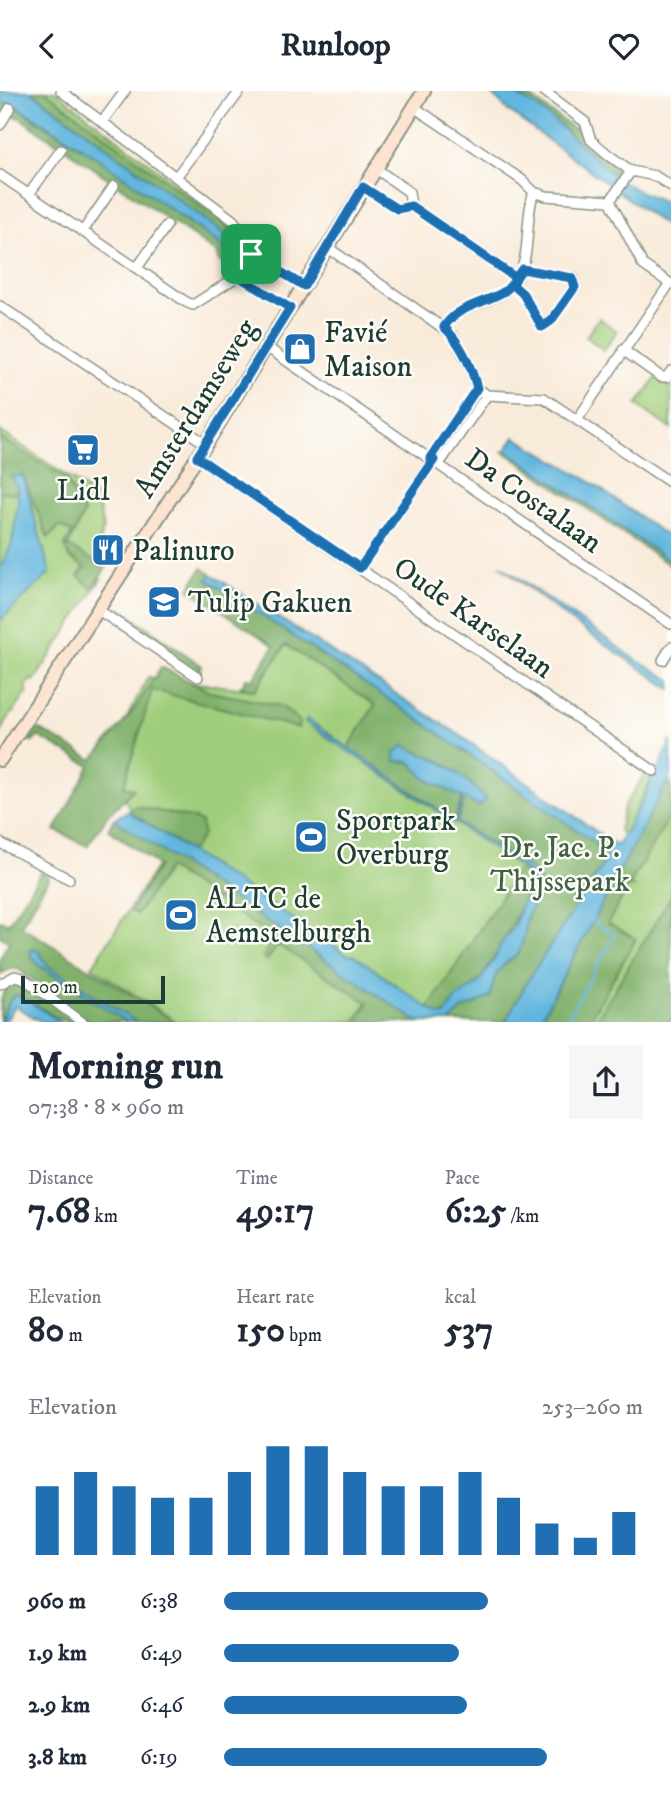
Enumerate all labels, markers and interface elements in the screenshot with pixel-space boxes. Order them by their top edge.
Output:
text: Runloop [280,26,391,66]
icon: back [28,27,66,65]
icon: heart [605,27,643,65]
pin [221,224,281,284]
icon: arrive [232,235,270,273]
street label: Amsterdamseweg [127,312,266,505]
place label: Favié Maison [324,315,413,386]
shop icon: Favié Maison [281,330,319,368]
supermarket icon: Lidl [64,431,102,469]
street label: Da Costalaan [458,441,609,562]
place label: Lidl [56,473,110,510]
restaurant icon: Palinuro [89,531,127,569]
place label: Palinuro [132,533,235,570]
street label: Oude Karselaan [386,549,561,687]
school or university icon: Tulip Gakuen [145,583,183,621]
place label: Tulip Gakuen [188,585,353,622]
place label: Sportpark Overburg [336,803,456,874]
sports icon: Sportpark Overburg [292,818,330,856]
park label: Dr. Jac. P. Thijssepark [490,830,630,901]
place label: ALTC de Aemstelburgh [206,881,371,952]
sports icon: ALTC de Aemstelburgh [162,896,200,934]
scale bar [21,973,164,1005]
text: 100 m [32,976,78,999]
text: Morning run [28,1043,223,1091]
button: share [569,1045,643,1119]
text: 07:38 · 8 × 960 m [28,1093,184,1122]
text: Distance [28,1167,93,1190]
text: Time [236,1167,278,1190]
text: Pace [445,1167,480,1190]
text: 7.68 [28,1190,90,1234]
text: 49:17 [236,1190,314,1234]
text: 6:25 [445,1190,506,1234]
text: km [90,1205,118,1228]
text: /km [506,1205,539,1228]
text: Elevation [28,1286,102,1309]
text: Heart rate [236,1286,314,1309]
text: kcal [445,1286,476,1309]
text: 80 [28,1309,64,1353]
text: 150 [236,1309,285,1353]
text: 537 [445,1309,494,1353]
text: m [64,1324,83,1347]
text: bpm [285,1324,322,1347]
text: Elevation [28,1393,117,1422]
text: 253–260 m [542,1393,643,1422]
text: 960 m [28,1587,86,1616]
text: 6:38 [140,1587,178,1616]
text: 1.9 km [28,1639,87,1668]
text: 6:49 [140,1639,183,1668]
text: 2.9 km [28,1691,90,1720]
text: 6:46 [140,1691,183,1720]
text: 3.8 km [28,1743,87,1772]
text: 6:19 [140,1743,178,1772]

